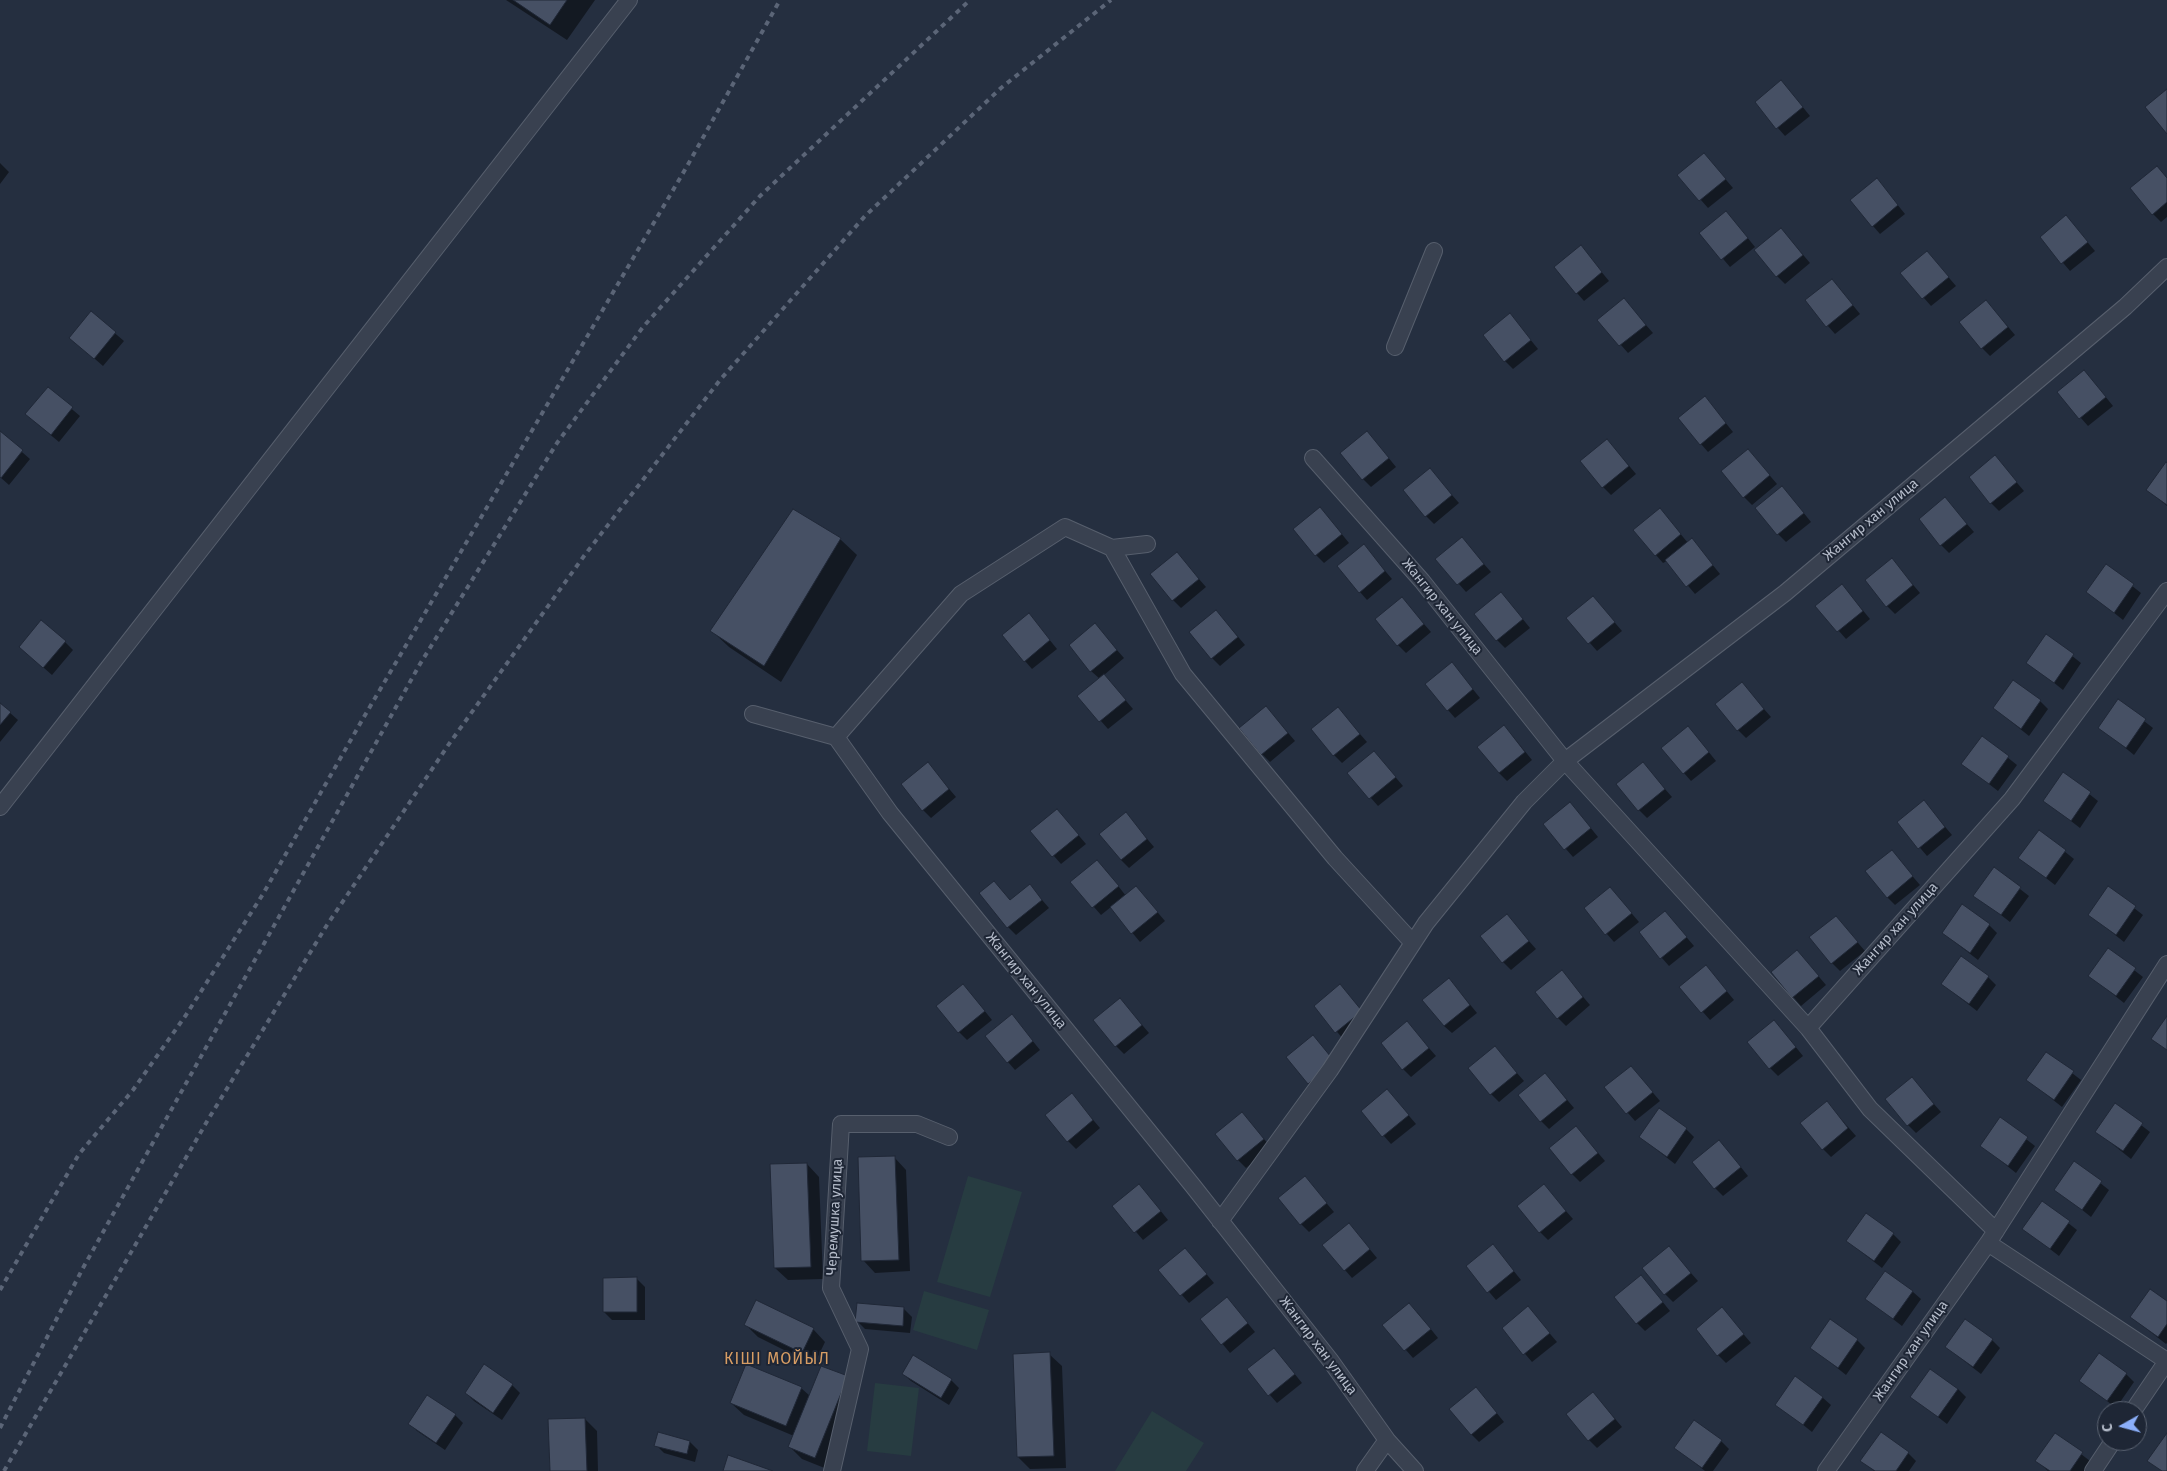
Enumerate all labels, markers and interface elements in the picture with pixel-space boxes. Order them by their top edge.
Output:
street label: Жангир хан улица [1820,475,1922,565]
street label: Жангир хан улица [1398,555,1486,659]
street label: Жангир хан улица [1850,879,1942,979]
street label: Жангир хан улица [982,929,1070,1033]
street label: Черемушка улица [824,1158,846,1276]
street label: Жангир хан улица [1275,1293,1361,1399]
street label: Жангир хан улица [1870,1297,1952,1405]
district label: КІШІ МОЙЫЛ [723,1350,831,1370]
north arrow [2097,1401,2147,1451]
text: С [2099,1423,2117,1433]

